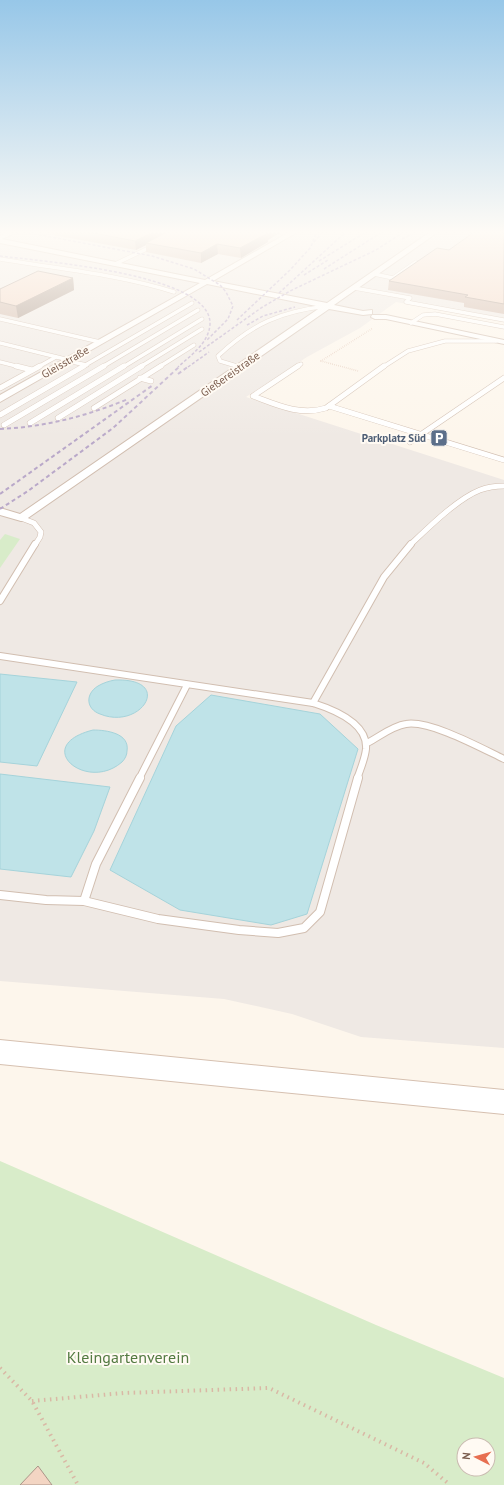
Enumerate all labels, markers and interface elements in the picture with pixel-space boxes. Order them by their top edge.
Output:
street label: Gleisstraße [39,343,92,381]
street label: Gießereistraße [198,348,263,400]
parking icon: Parkplatz Süd [429,428,449,448]
place label: Parkplatz Süd [362,431,426,445]
park label: Kleingartenverein [67,1347,189,1367]
north arrow [456,1437,496,1477]
text: N [459,1452,473,1460]

